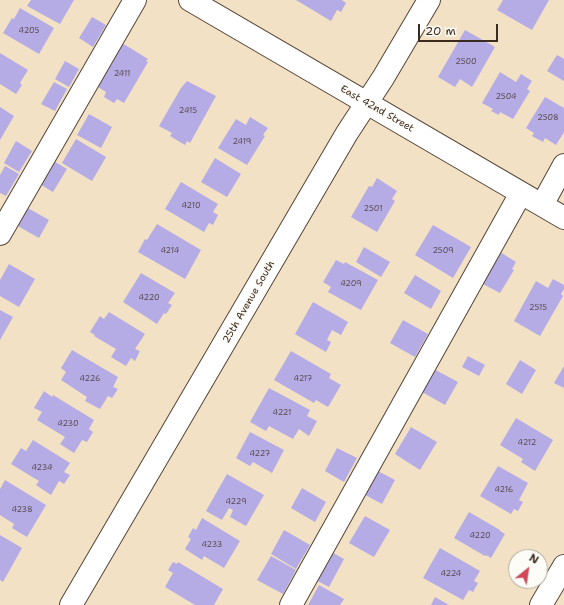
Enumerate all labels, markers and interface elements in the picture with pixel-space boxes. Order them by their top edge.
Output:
scale bar [420,16,500,42]
text: 20 m [425,23,456,39]
house number: 4205 [19,26,39,36]
house number: 2500 [455,57,477,67]
house number: 2411 [114,69,130,79]
street label: East 42nd Street [338,83,416,135]
house number: 2504 [495,92,517,102]
house number: 2415 [179,106,197,116]
house number: 2508 [537,113,559,123]
house number: 2419 [233,137,251,147]
house number: 4210 [182,201,200,211]
house number: 2501 [364,204,382,214]
house number: 4214 [161,246,179,256]
house number: 2509 [432,246,454,256]
street label: 25th Avenue South [221,259,277,345]
house number: 4209 [340,279,362,289]
house number: 4220 [138,293,160,303]
house number: 2515 [529,303,547,313]
house number: 4226 [79,374,101,384]
house number: 4217 [294,374,312,384]
house number: 4221 [273,408,291,418]
house number: 4230 [57,419,79,429]
house number: 4212 [518,438,536,448]
house number: 4227 [250,449,270,459]
house number: 4234 [31,463,53,473]
house number: 4216 [495,485,513,495]
house number: 4229 [225,497,247,507]
house number: 4238 [11,505,33,515]
house number: 4220 [469,531,491,541]
house number: 4233 [202,540,222,550]
north arrow [508,549,548,589]
text: N [526,550,541,568]
house number: 4224 [441,569,461,579]

